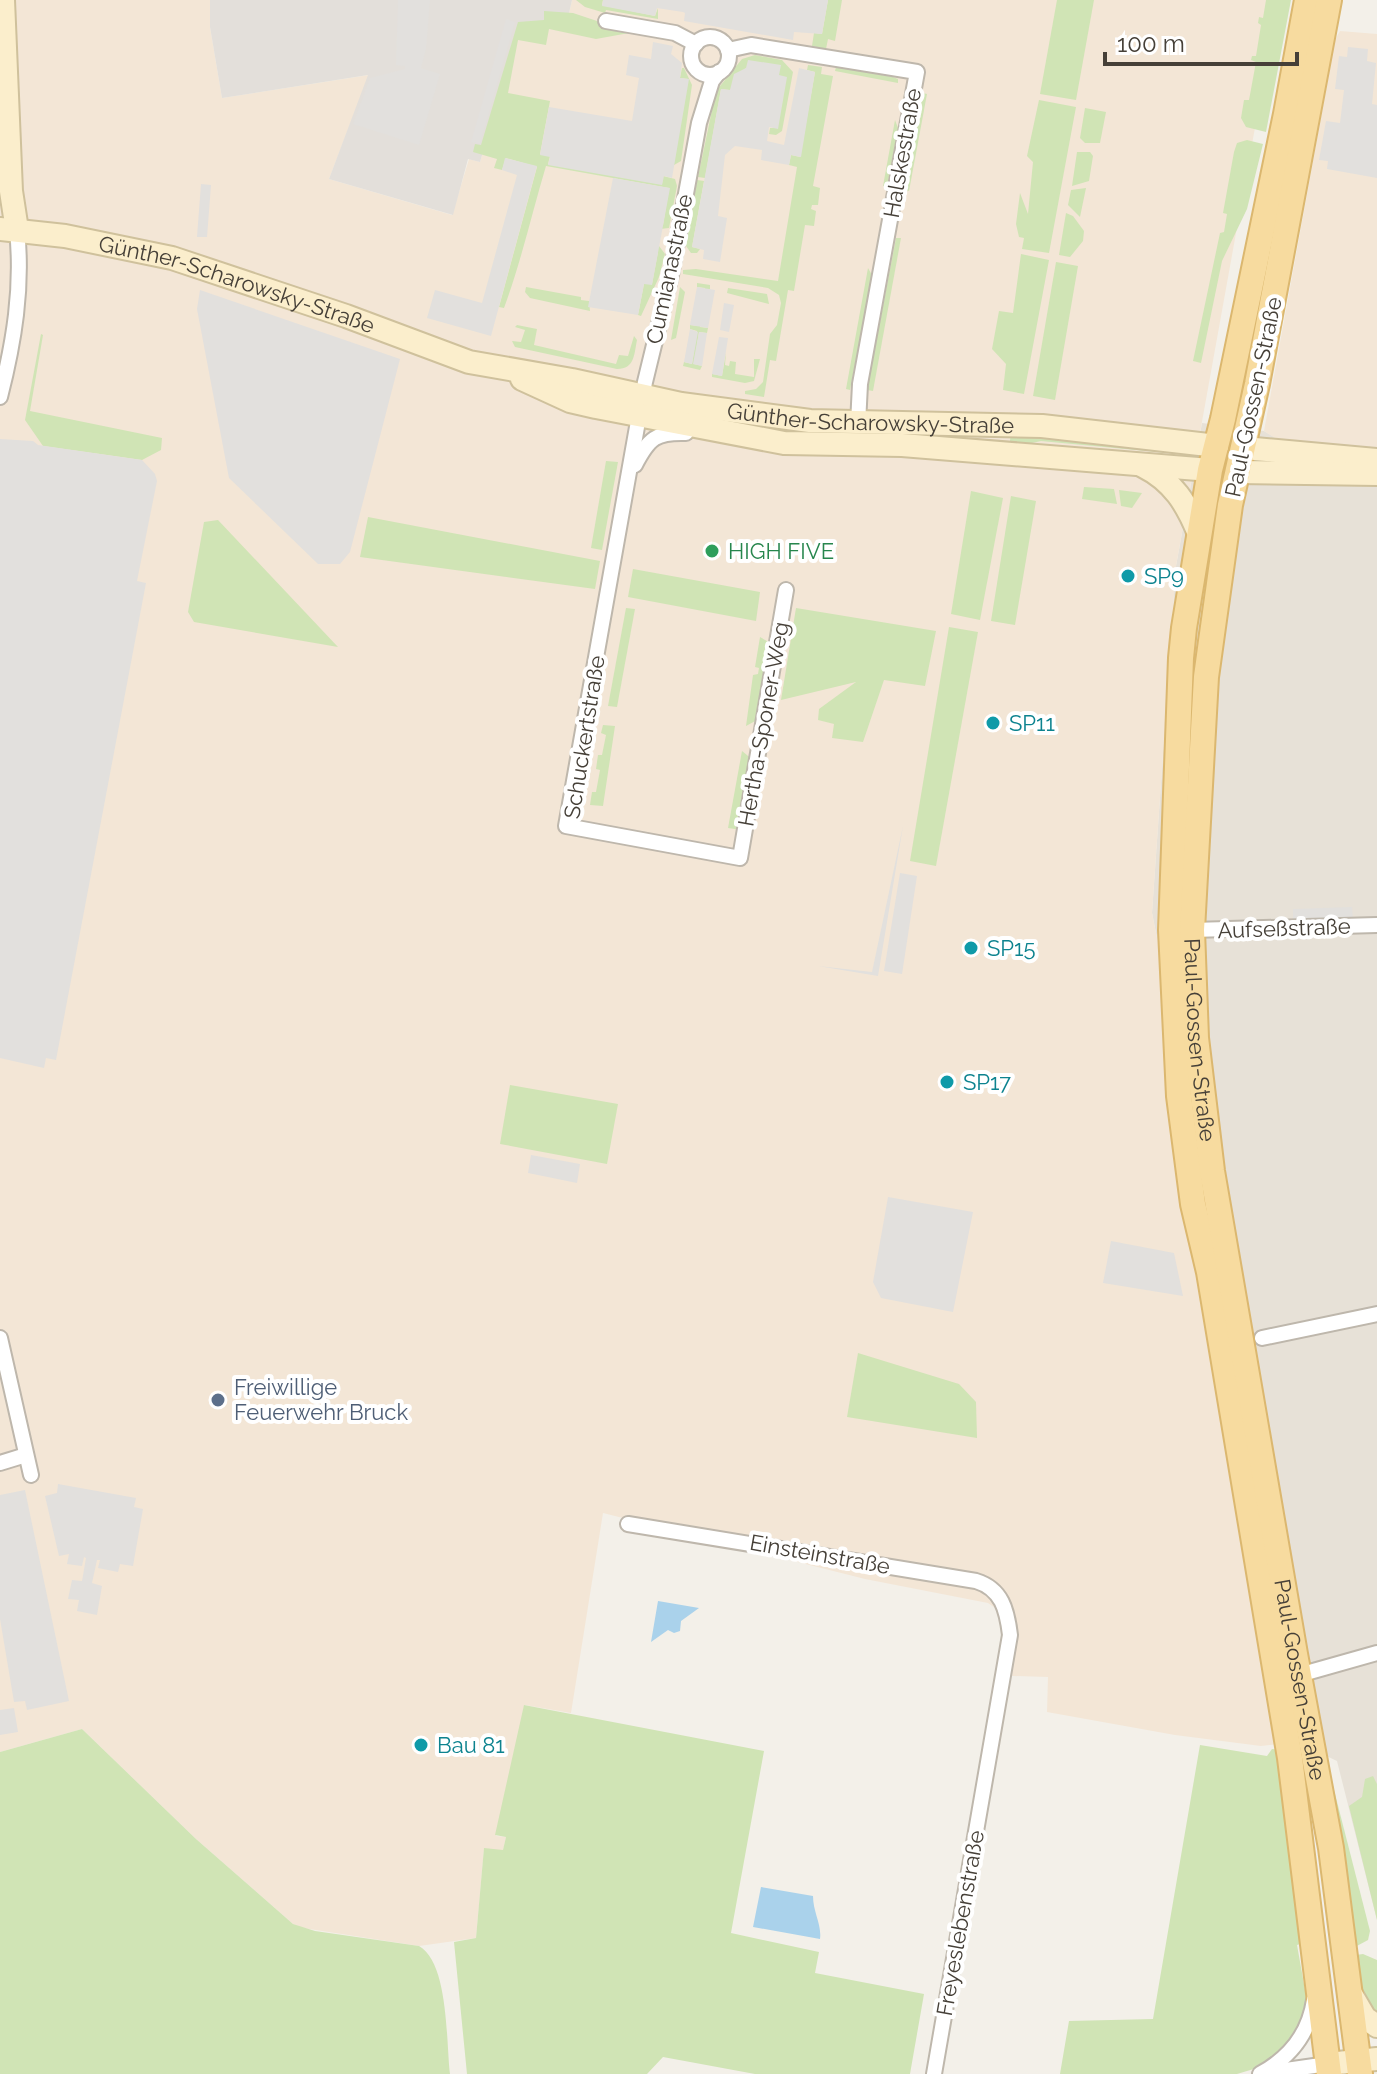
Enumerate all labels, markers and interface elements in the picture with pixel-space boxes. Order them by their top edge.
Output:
scale bar [1105,16,1297,66]
text: 100 m [1117,29,1185,58]
street label: Halskestraße [878,86,926,220]
street label: Cumianastraße [640,192,698,346]
street label: Günther-Scharowsky-Straße [97,230,378,339]
street label: Paul-Gossen-Straße [1219,295,1287,499]
street label: Günther-Scharowsky-Straße [726,397,1014,438]
place label: HIGH FIVE [728,538,834,564]
marker: HIGH FIVE [703,542,721,560]
place label: SP9 [1144,563,1184,589]
marker: SP9 [1119,567,1137,585]
street label: Hertha-Sponer-Weg [732,620,794,828]
street label: Schuckertstraße [558,653,610,821]
place label: SP11 [1009,710,1055,736]
marker: SP11 [984,714,1002,732]
street label: Aufseßstraße [1217,913,1351,943]
place label: SP15 [987,935,1035,961]
street label: Paul-Gossen-Straße [1179,938,1221,1143]
marker: SP15 [962,939,980,957]
place label: SP17 [963,1069,1011,1095]
marker: SP17 [938,1073,956,1091]
place label: Freiwillige Feuerwehr Bruck [234,1374,408,1425]
marker: Freiwillige Feuerwehr Bruck [209,1391,227,1409]
street label: Einsteinstraße [748,1529,892,1579]
street label: Paul-Gossen-Straße [1269,1577,1331,1782]
place label: Bau 81 [437,1732,505,1758]
marker: Bau 81 [412,1736,430,1754]
street label: Freyeslebenstraße [931,1828,989,2018]

